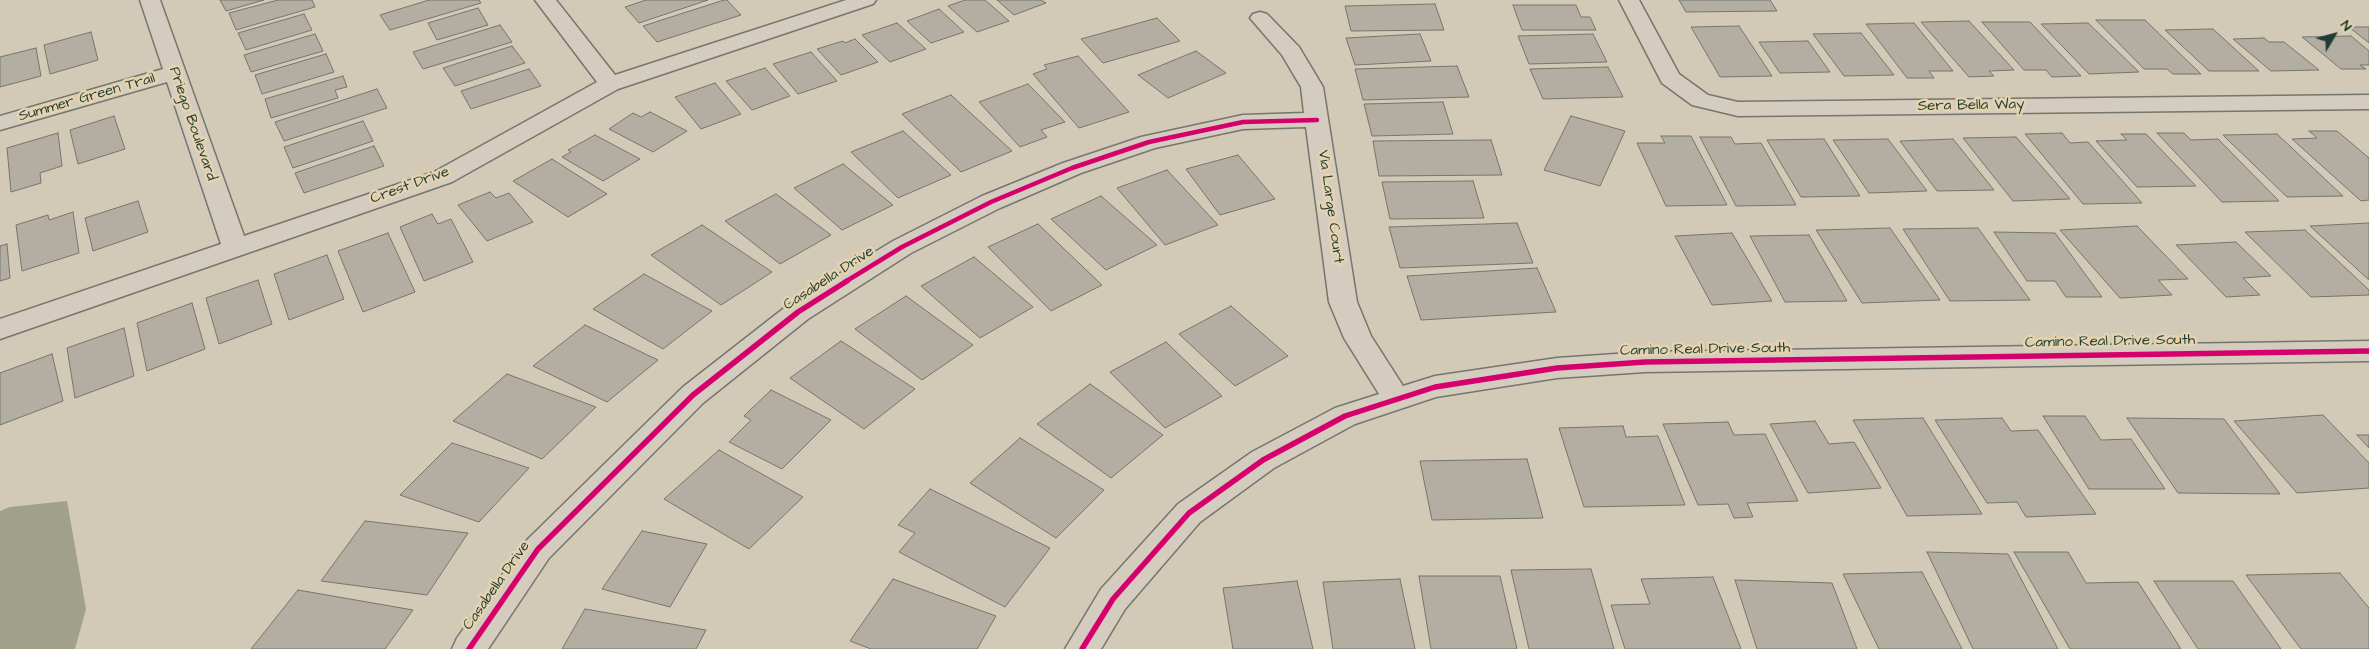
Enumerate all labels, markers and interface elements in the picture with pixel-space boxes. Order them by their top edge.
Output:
north arrow [2309,10,2359,60]
text: N [2335,16,2357,35]
street label: Priego Boulevard [164,65,220,183]
street label: Summer Green Trail [17,70,157,126]
street label: Sera Bella Way [1917,96,2025,116]
street label: Via Large Court [1313,149,1347,265]
street label: Crest Drive [368,163,452,209]
street label: Casabella Drive [780,243,878,315]
street label: Camino Real Drive South [2025,332,2195,352]
street label: Camino Real Drive South [1620,340,1790,360]
street label: Casabella Drive [460,538,534,634]

